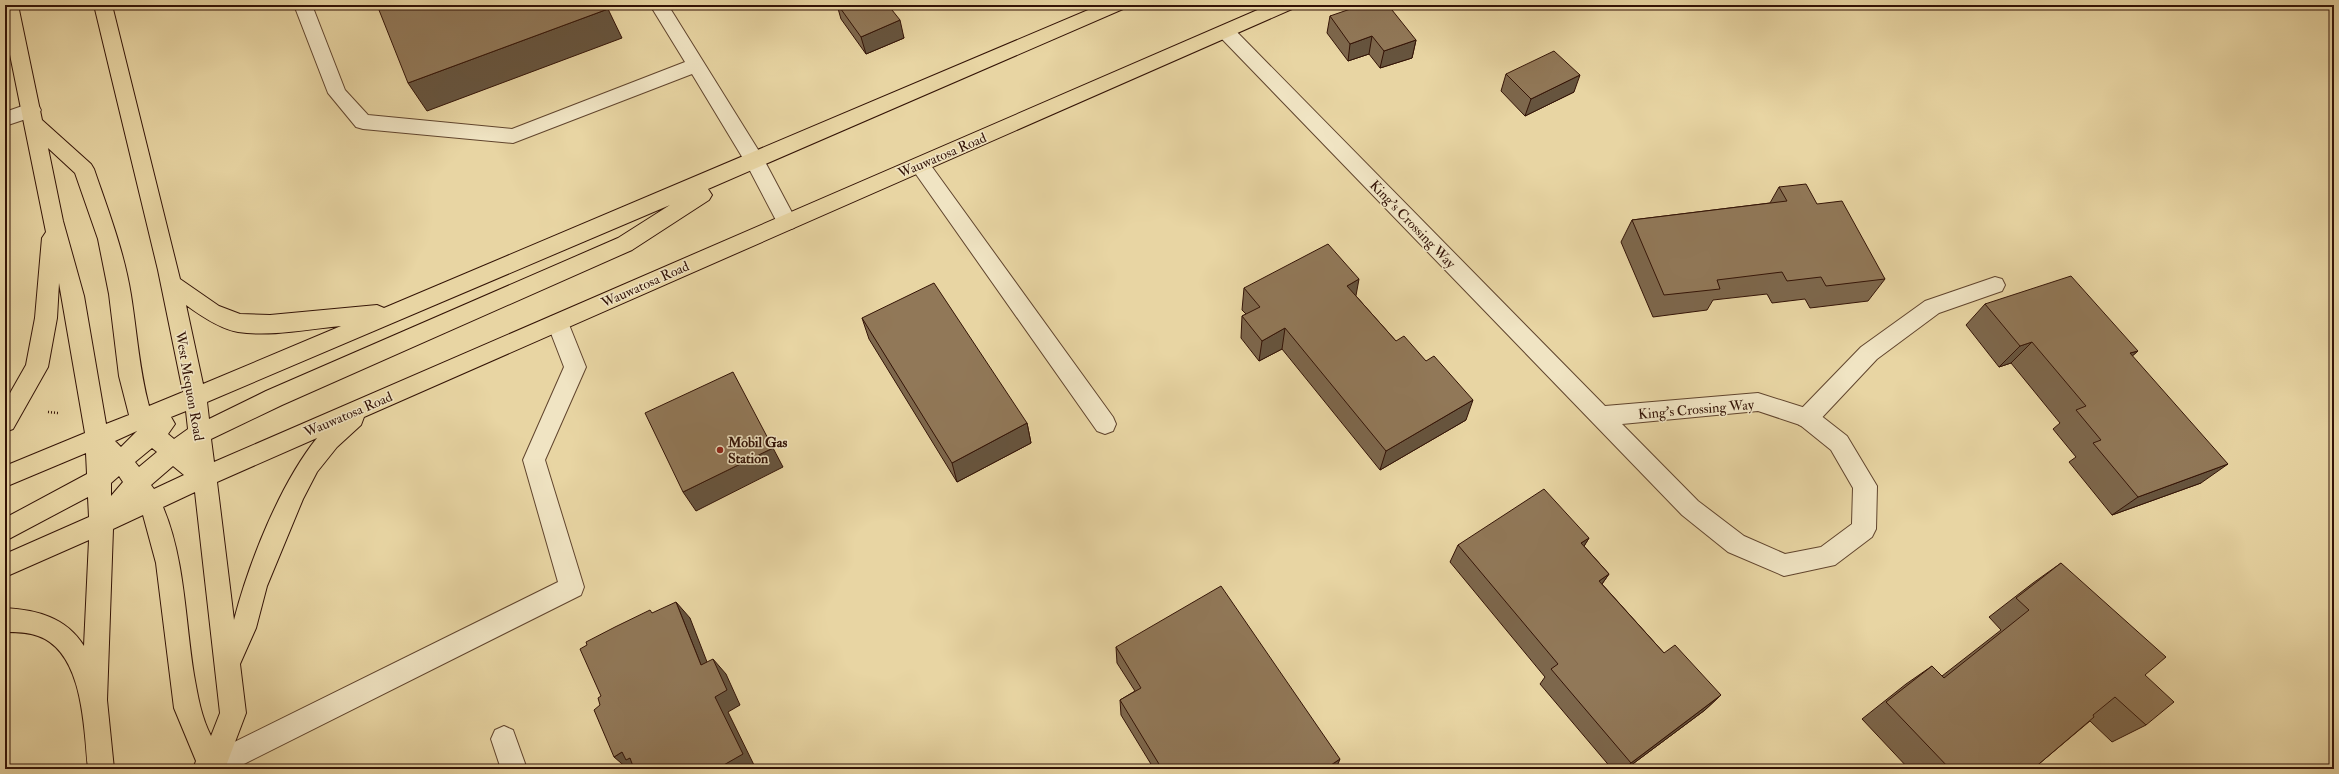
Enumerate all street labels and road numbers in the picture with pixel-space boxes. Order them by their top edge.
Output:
street label: Wauwatosa Road [895,129,989,182]
street label: King's Crossing Way [1365,177,1460,273]
street label: Wauwatosa Road [598,257,692,312]
street label: West Mequon Road [171,329,208,442]
street label: Wauwatosa Road [301,388,395,441]
street label: King's Crossing Way [1637,396,1756,424]

